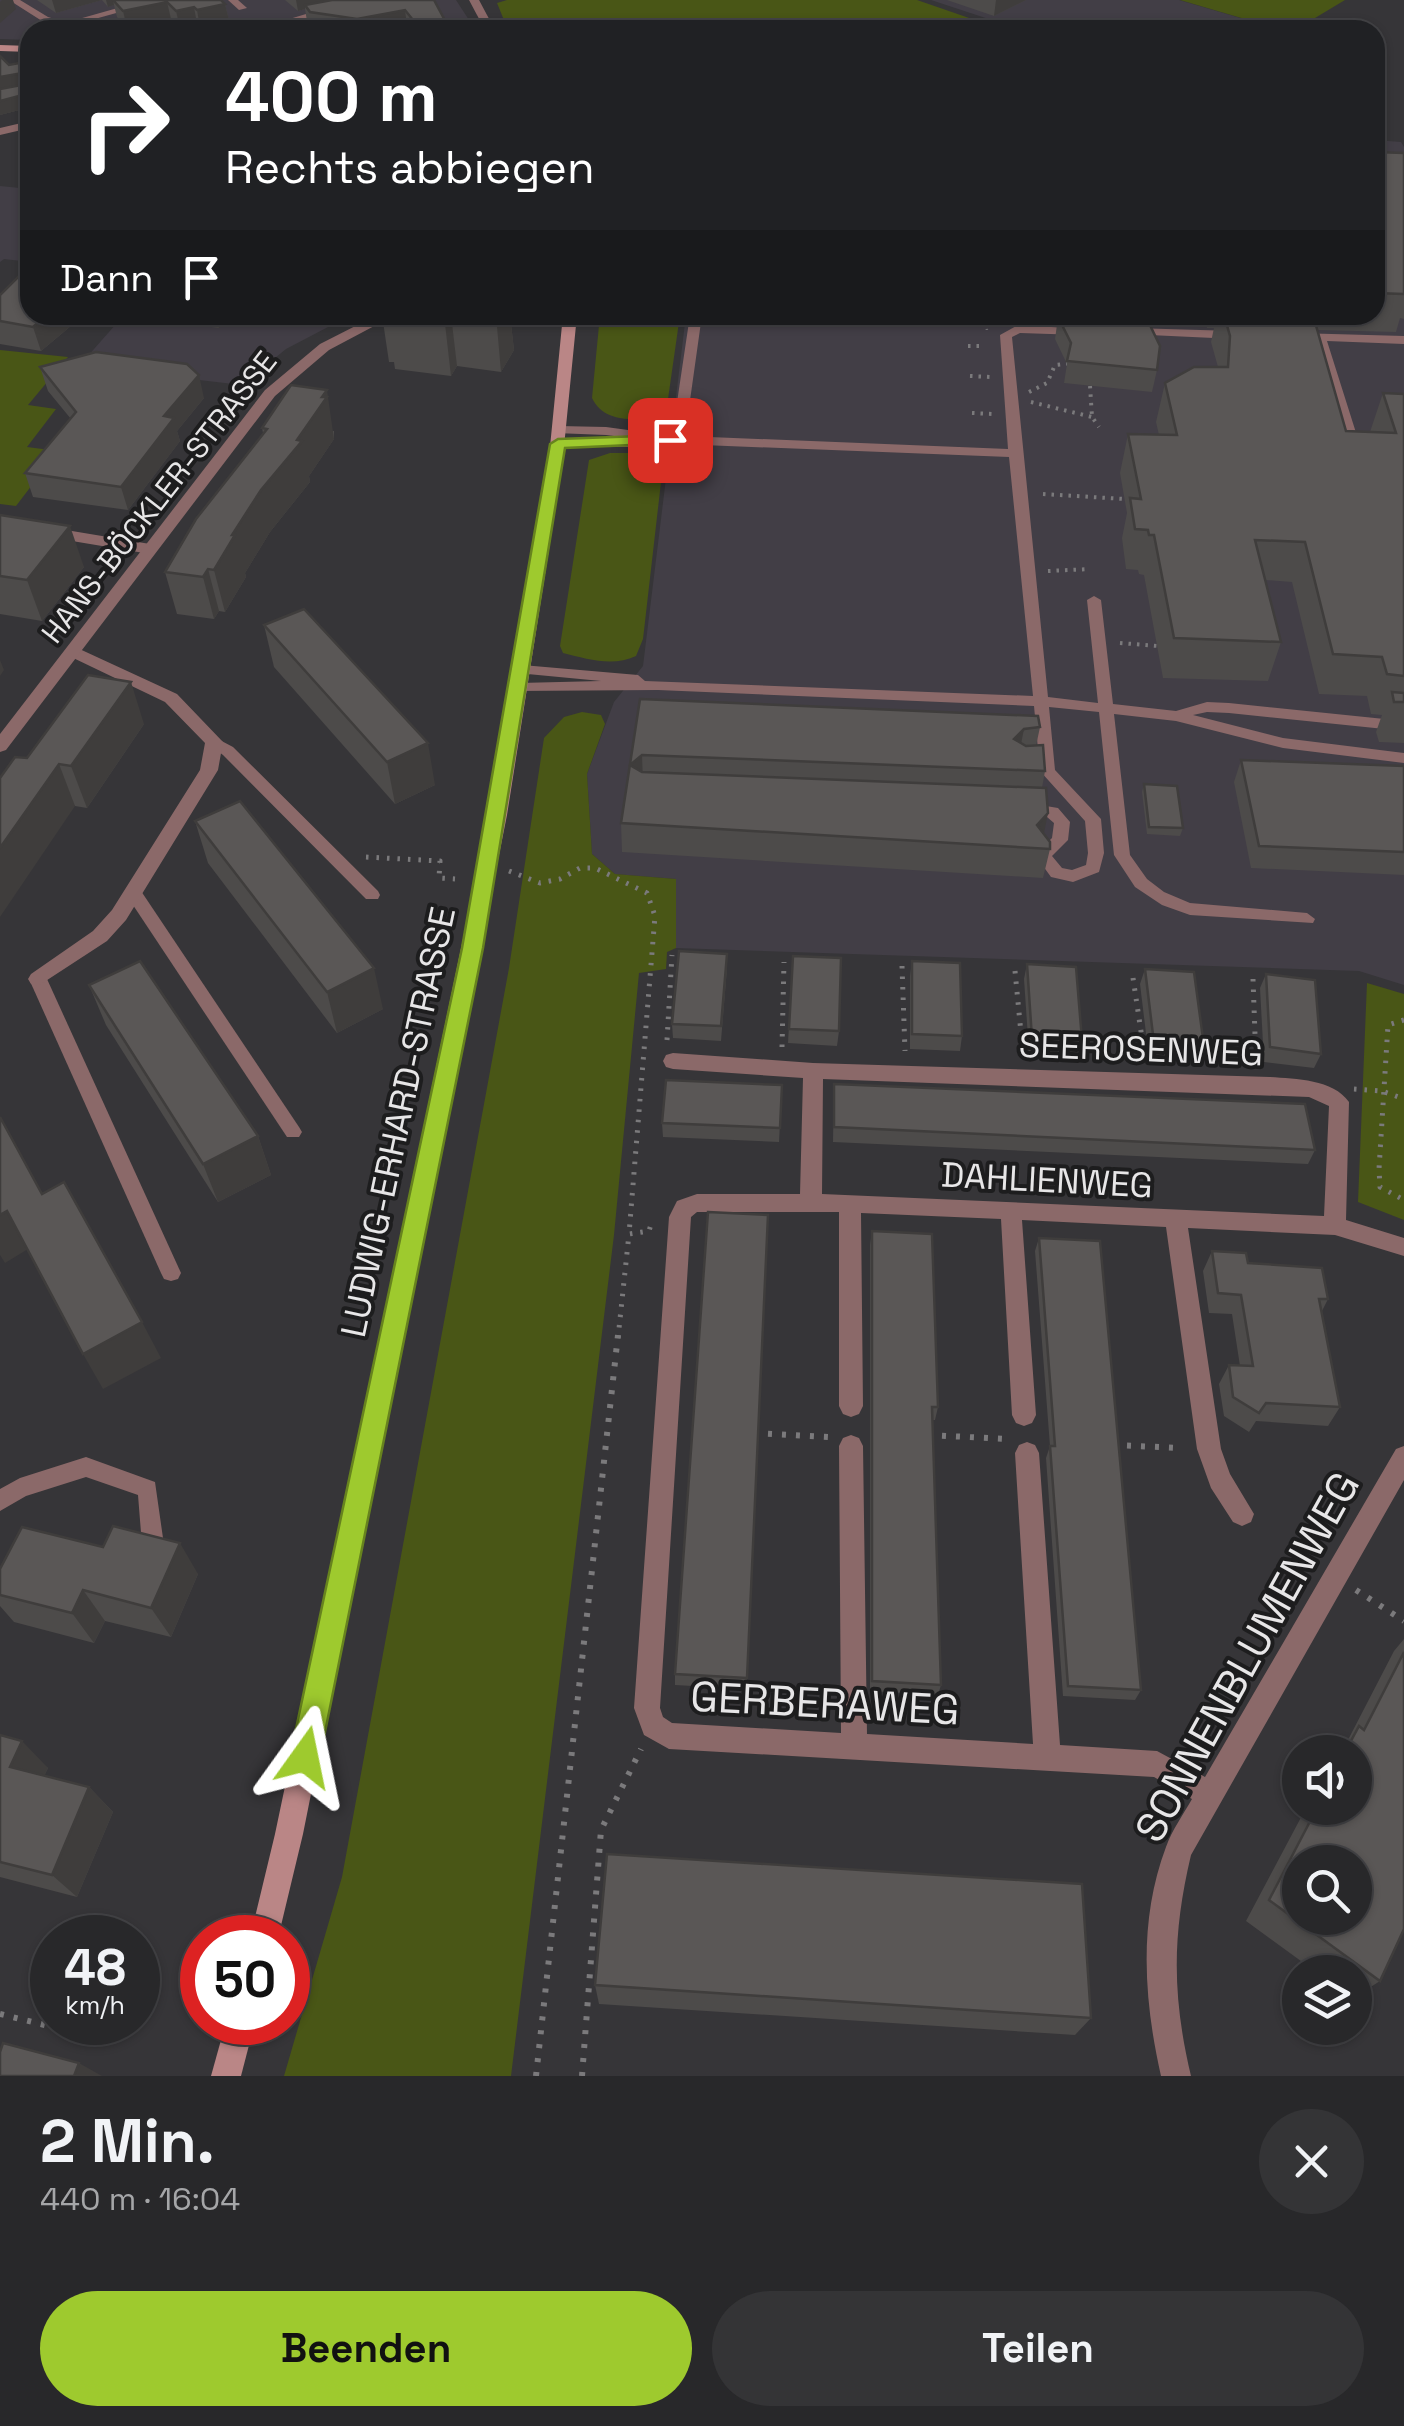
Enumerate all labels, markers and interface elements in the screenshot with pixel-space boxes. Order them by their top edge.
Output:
text: 400 m [225,52,438,141]
icon: right [60,60,190,190]
text: Rechts abbiegen [225,139,595,196]
icon: arrive [174,250,229,305]
text: Dann [60,254,154,302]
street label: HANS-BÖCKLER-STRASSE [33,343,285,651]
pin [628,398,713,483]
icon: arrive [643,413,698,468]
street label: LUDWIG-ERHARD-STRASSE [331,903,465,1341]
street label: SEEROSENWEG [1018,1023,1264,1075]
street label: DAHLIENWEG [940,1152,1154,1208]
street label: SONNENBLUMENWEG [1123,1463,1371,1851]
street label: GERBERAWEG [689,1669,961,1737]
position arrow [253,1705,357,1809]
map controls [1282,1735,1372,2045]
button: sound [1282,1735,1372,1825]
button: search [1282,1845,1372,1935]
speed limit sign: 50 [180,1915,310,2045]
text: 48 [64,1936,126,2000]
button: layers [1282,1955,1372,2045]
text: km/h [65,1989,125,2021]
text: 2 Min. [40,2103,215,2180]
button: close [1259,2109,1364,2214]
text: 440 m · 16:04 [40,2179,240,2219]
button: Beenden [40,2291,692,2406]
button: Teilen [712,2291,1364,2406]

